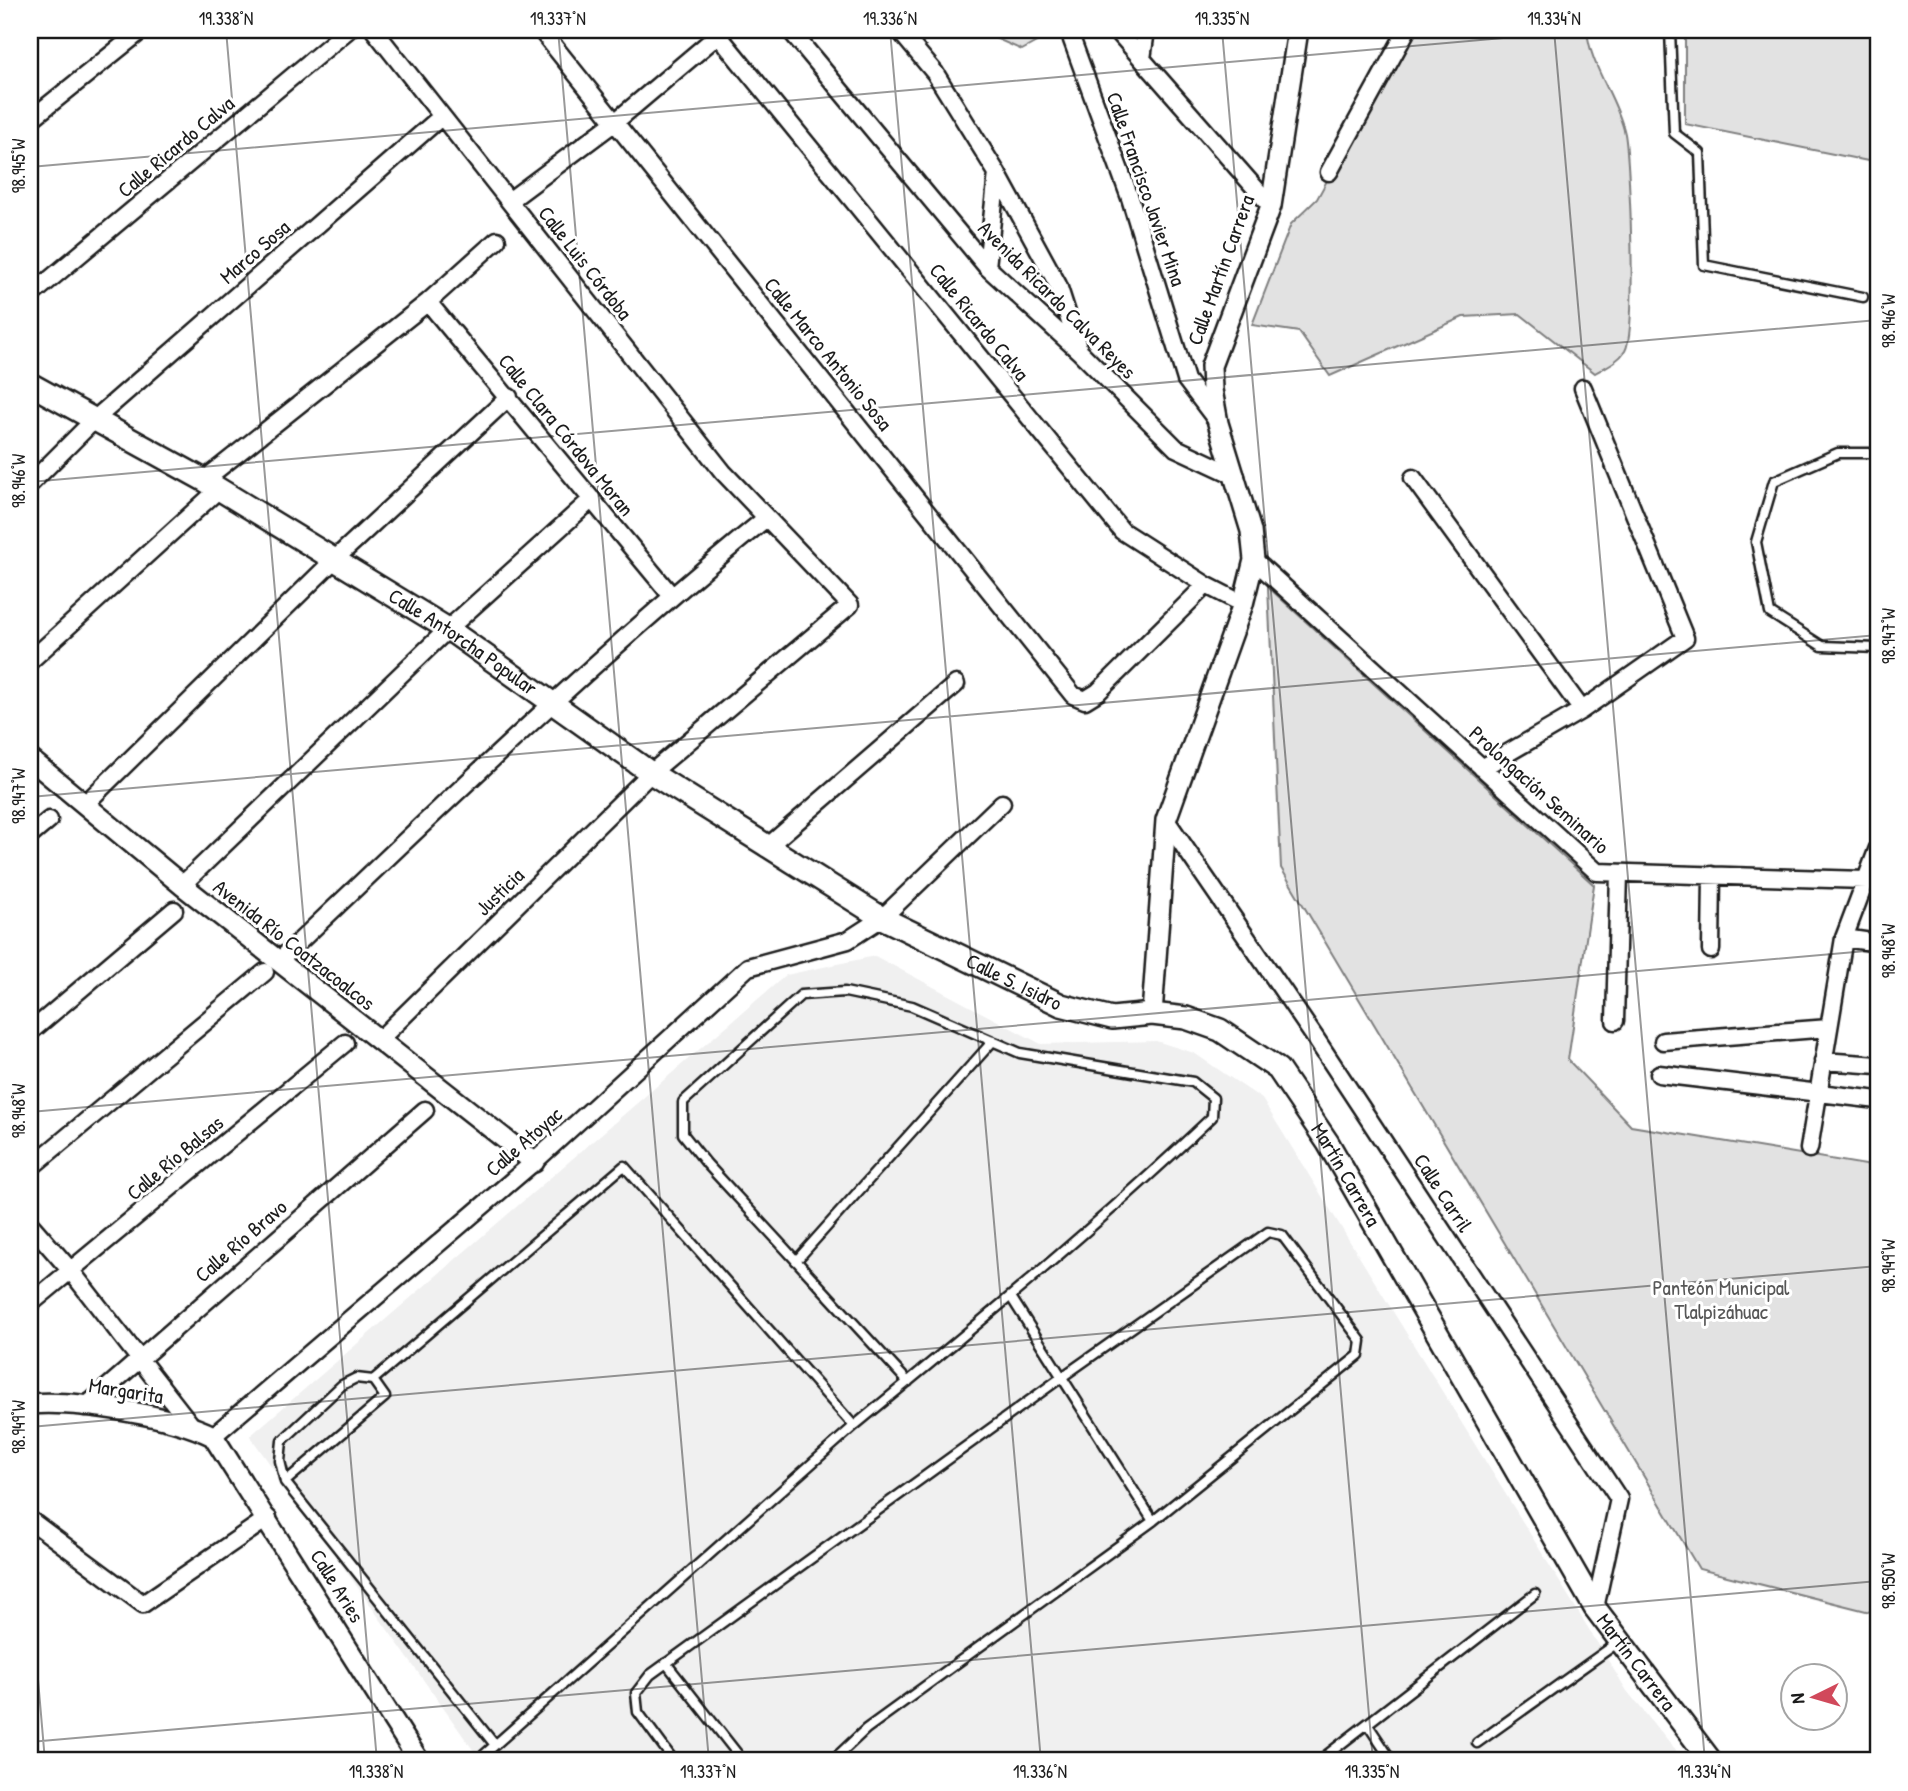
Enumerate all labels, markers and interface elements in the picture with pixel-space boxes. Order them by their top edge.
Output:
text: 19.338°N [199,6,253,31]
text: 19.337°N [530,6,586,31]
text: 19.336°N [863,6,917,31]
text: 19.335°N [1195,6,1249,31]
text: 19.334°N [1527,6,1581,31]
street label: Calle Francisco Javier Mina [1100,88,1193,290]
street label: Calle Ricardo Calva [111,89,240,204]
text: 98.945°W [6,139,31,193]
street label: Calle Martín Carrera [1180,191,1261,349]
street label: Calle Luis Córdoba [532,200,639,326]
street label: Marco Sosa [213,213,296,290]
street label: Avenida Ricardo Calva Reyes [972,214,1143,385]
street label: Calle Ricardo Calva [923,257,1036,387]
street label: Calle Marco Antonio Sosa [757,271,899,436]
text: 98.946°W [1876,294,1901,348]
street label: Calle Clara Córdova Moran [492,347,641,522]
text: 98.946°W [6,454,31,508]
street label: Calle Antorcha Popular [383,581,543,702]
text: 98.947°W [1876,608,1901,664]
street label: Prolongación Seminario [1463,719,1616,860]
text: 98.947°W [6,768,31,824]
street label: Justicia [469,861,530,922]
street label: Avenida Río Coatzacoalcos [207,872,381,1017]
text: 98.948°W [1876,924,1901,978]
street label: Calle S. Isidro [961,946,1067,1017]
text: 98.948°W [6,1084,31,1138]
street label: Calle Atoyac [479,1100,569,1183]
street label: Calle Río Balsas [120,1108,229,1207]
street label: Martín Carrera [1304,1117,1388,1232]
street label: Calle Carril [1407,1148,1480,1238]
street label: Calle Río Bravo [188,1192,293,1289]
text: 98.949°W [1876,1239,1901,1293]
park label: Panteón Municipal Tlalpizáhuac [1653,1273,1790,1326]
street label: Margarita [87,1370,165,1411]
text: 98.949°W [6,1400,31,1454]
street label: Calle Aries [304,1544,371,1628]
text: 98.950°W [1876,1553,1901,1609]
street label: Martín Carrera [1590,1607,1683,1717]
north arrow [1778,1662,1848,1732]
text: N [1784,1692,1810,1705]
text: 19.338°N [349,1759,403,1784]
text: 19.337°N [680,1759,736,1784]
text: 19.336°N [1013,1759,1067,1784]
text: 19.335°N [1345,1759,1399,1784]
text: 19.334°N [1677,1759,1731,1784]

